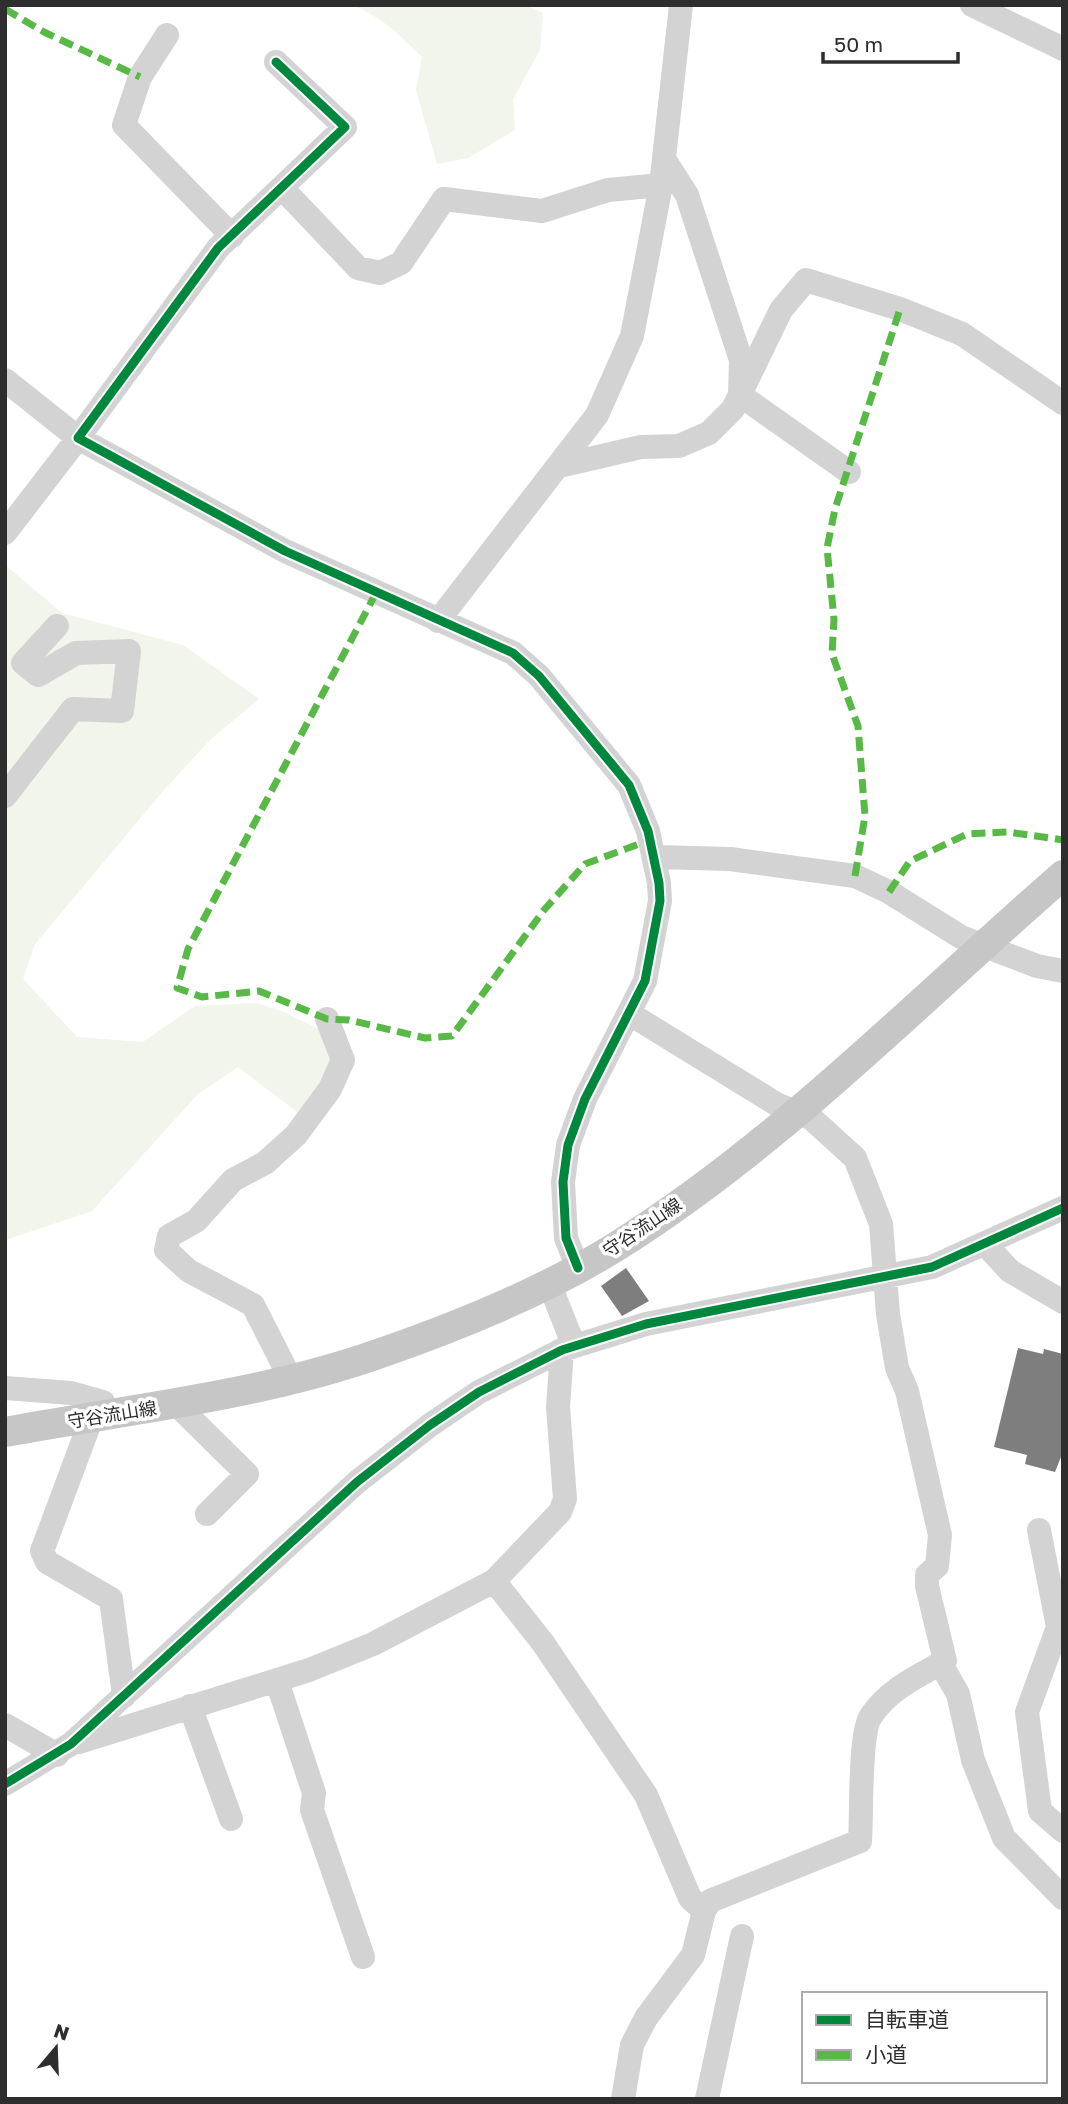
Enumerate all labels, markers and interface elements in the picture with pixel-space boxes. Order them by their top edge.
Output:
scale bar [823,21,958,65]
text: 50 m [834,31,883,57]
street label: 守谷流山線 [599,1193,685,1261]
street label: 守谷流山線 [66,1396,158,1432]
legend [802,1992,1047,2083]
text: 自転車道 [865,2006,949,2032]
north arrow [21,2013,91,2083]
text: N [51,2018,72,2045]
text: 小道 [865,2041,907,2067]

